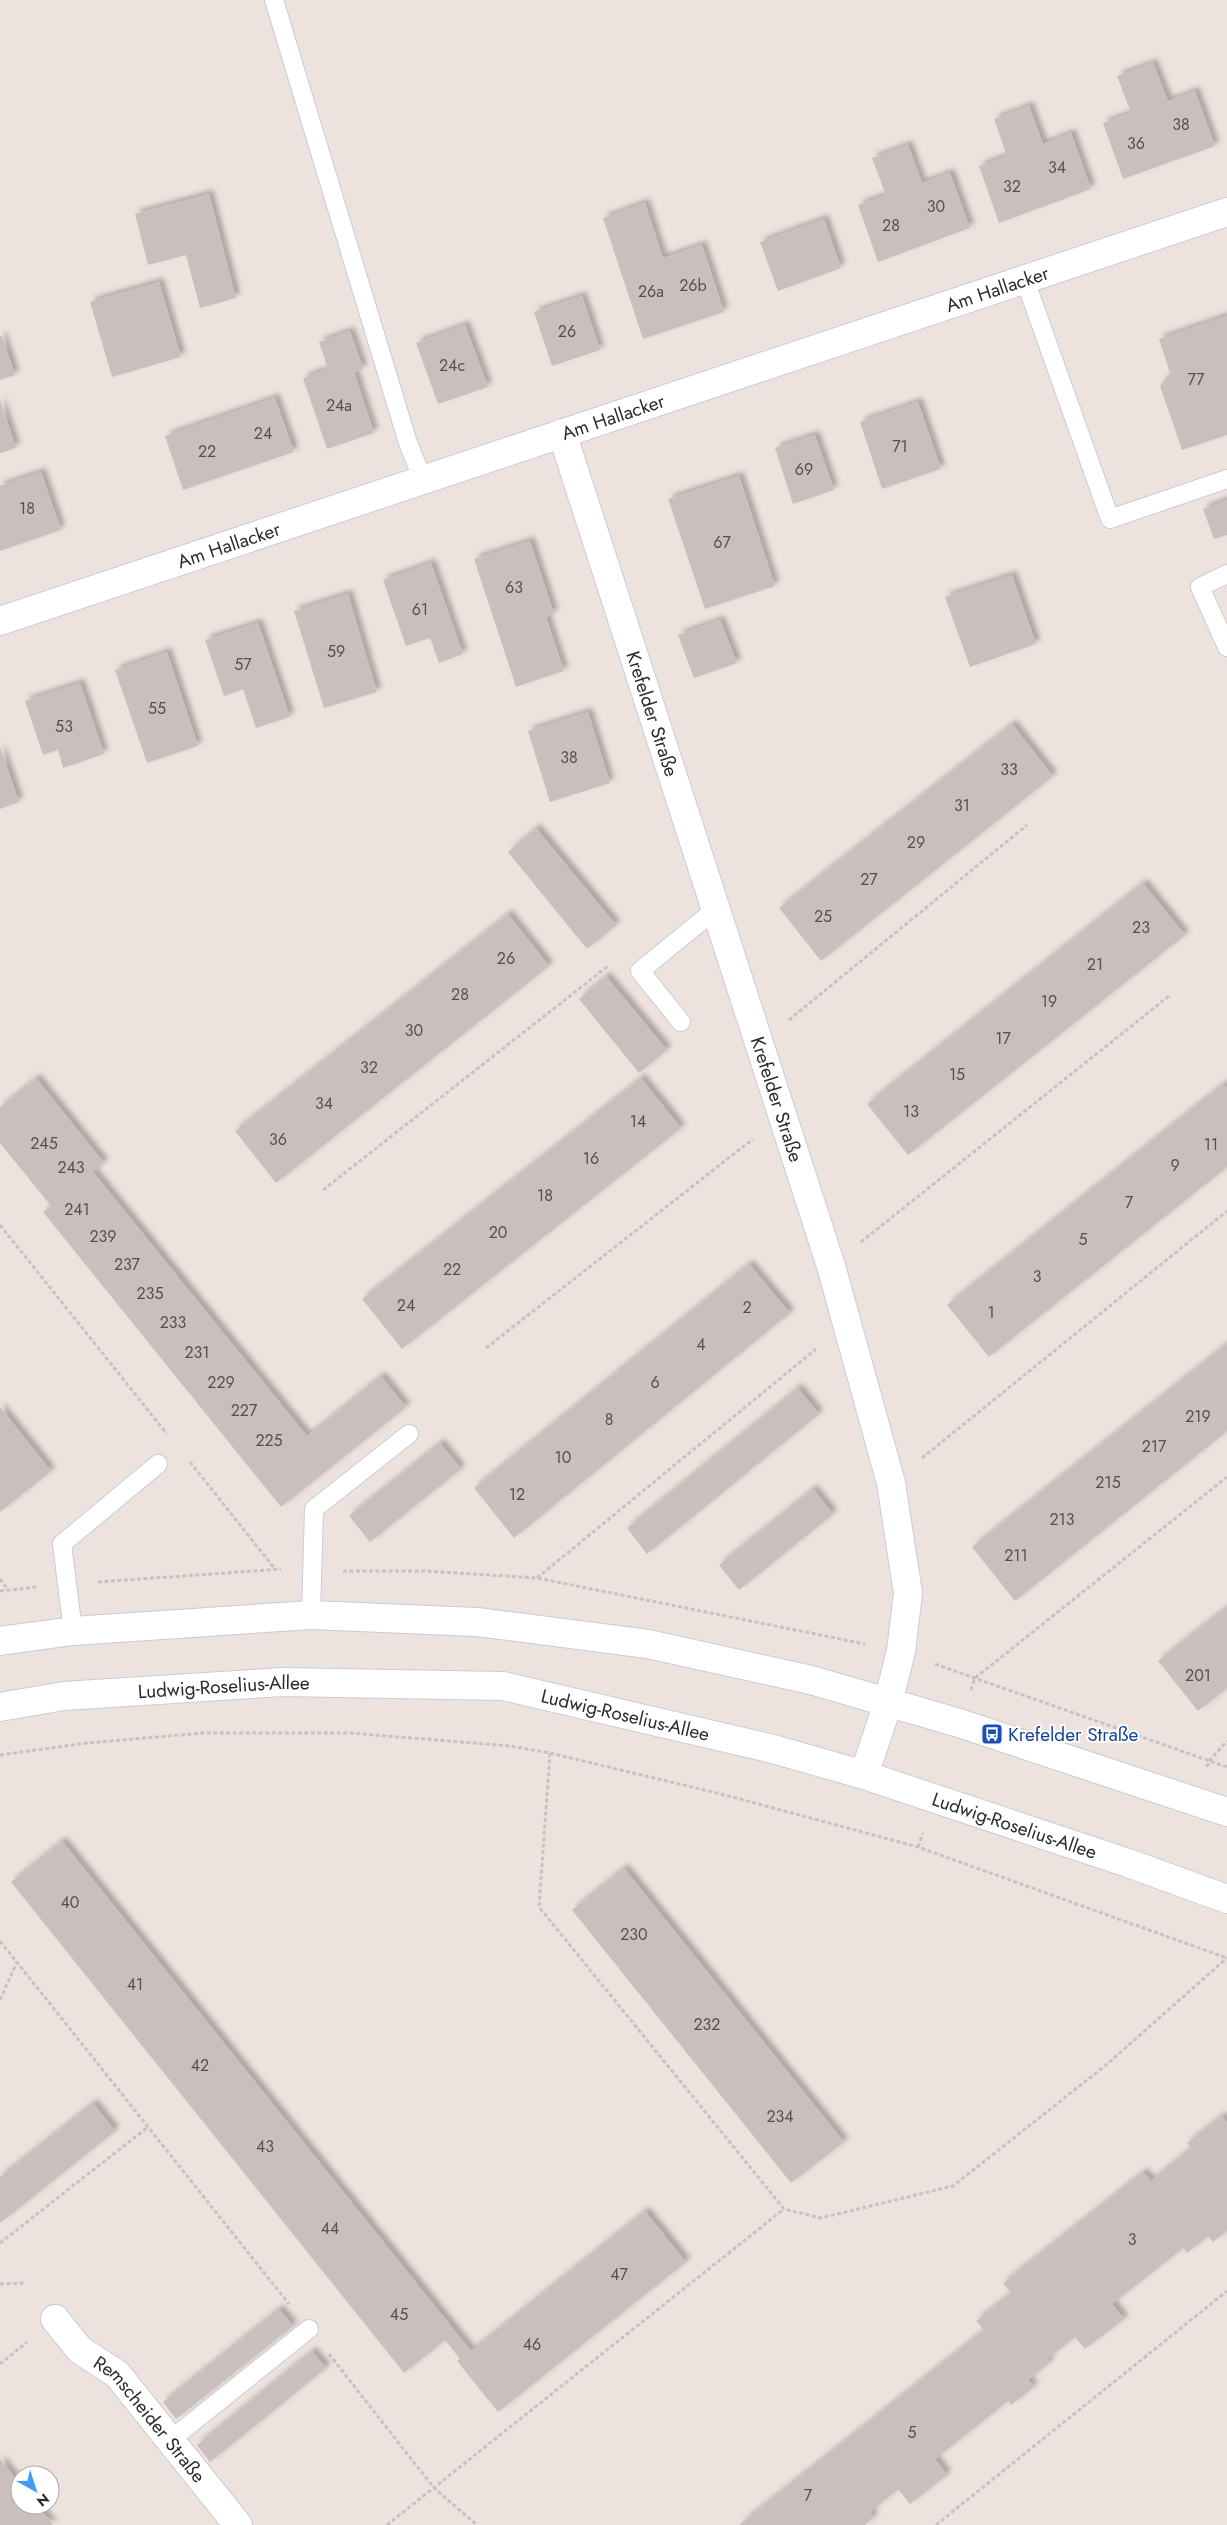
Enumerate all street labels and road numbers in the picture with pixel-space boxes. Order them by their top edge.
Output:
street label: Am Hallacker [942,259,1053,319]
street label: Am Hallacker [558,387,669,447]
street label: Am Hallacker [174,515,284,575]
street label: Krefelder Straße [619,648,685,780]
street label: Krefelder Straße [744,1033,810,1166]
street label: Ludwig-Roselius-Allee [137,1669,310,1705]
street label: Ludwig-Roselius-Allee [538,1682,712,1748]
street label: Ludwig-Roselius-Allee [928,1786,1100,1866]
street label: Remscheider Straße [88,2349,212,2489]

